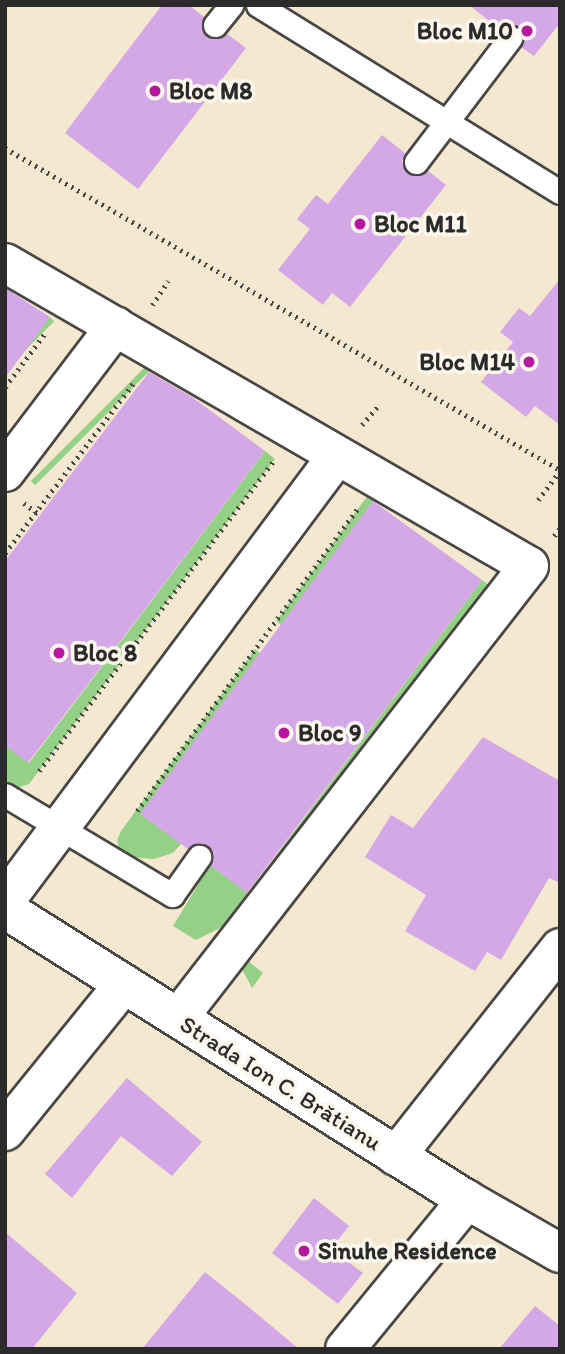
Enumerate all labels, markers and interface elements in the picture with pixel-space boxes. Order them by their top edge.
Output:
place label: Bloc M10 [417,17,513,45]
marker: Bloc M10 [519,23,535,39]
place label: Bloc M8 [169,77,252,105]
marker: Bloc M8 [147,83,163,99]
place label: Bloc M11 [374,210,466,238]
marker: Bloc M11 [352,216,368,232]
place label: Bloc M14 [420,348,515,376]
marker: Bloc M14 [521,354,537,370]
place label: Bloc 8 [73,639,137,667]
marker: Bloc 8 [51,645,67,661]
place label: Bloc 9 [298,719,361,747]
marker: Bloc 9 [276,725,292,741]
street label: Strada Ion C. Brătianu [175,1009,387,1157]
place label: Sinuhe Residence [318,1237,497,1265]
marker: Sinuhe Residence [296,1243,312,1259]

